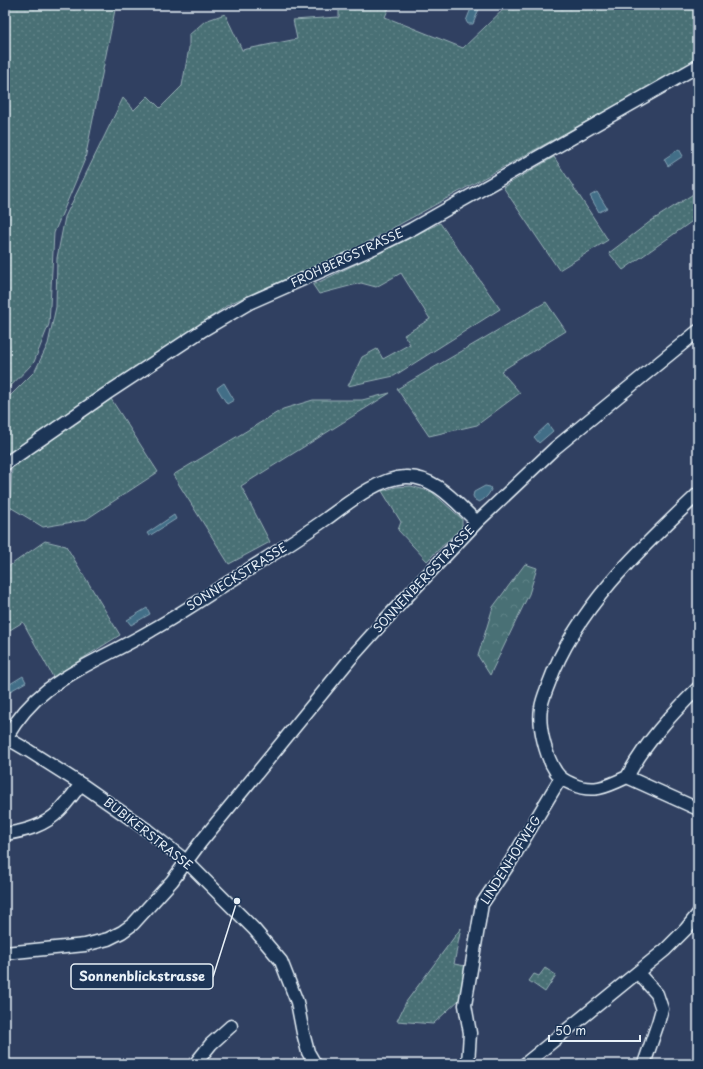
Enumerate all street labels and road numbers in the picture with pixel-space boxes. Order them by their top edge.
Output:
street label: FROHBERGSTRASSE [287,223,406,291]
street label: SONNENBERGSTRASSE [368,520,478,636]
street label: SONNECKSTRASSE [183,538,291,614]
street label: BUBIKERSTRASSE [100,793,197,874]
street label: LINDENHOFWEG [476,812,545,907]

